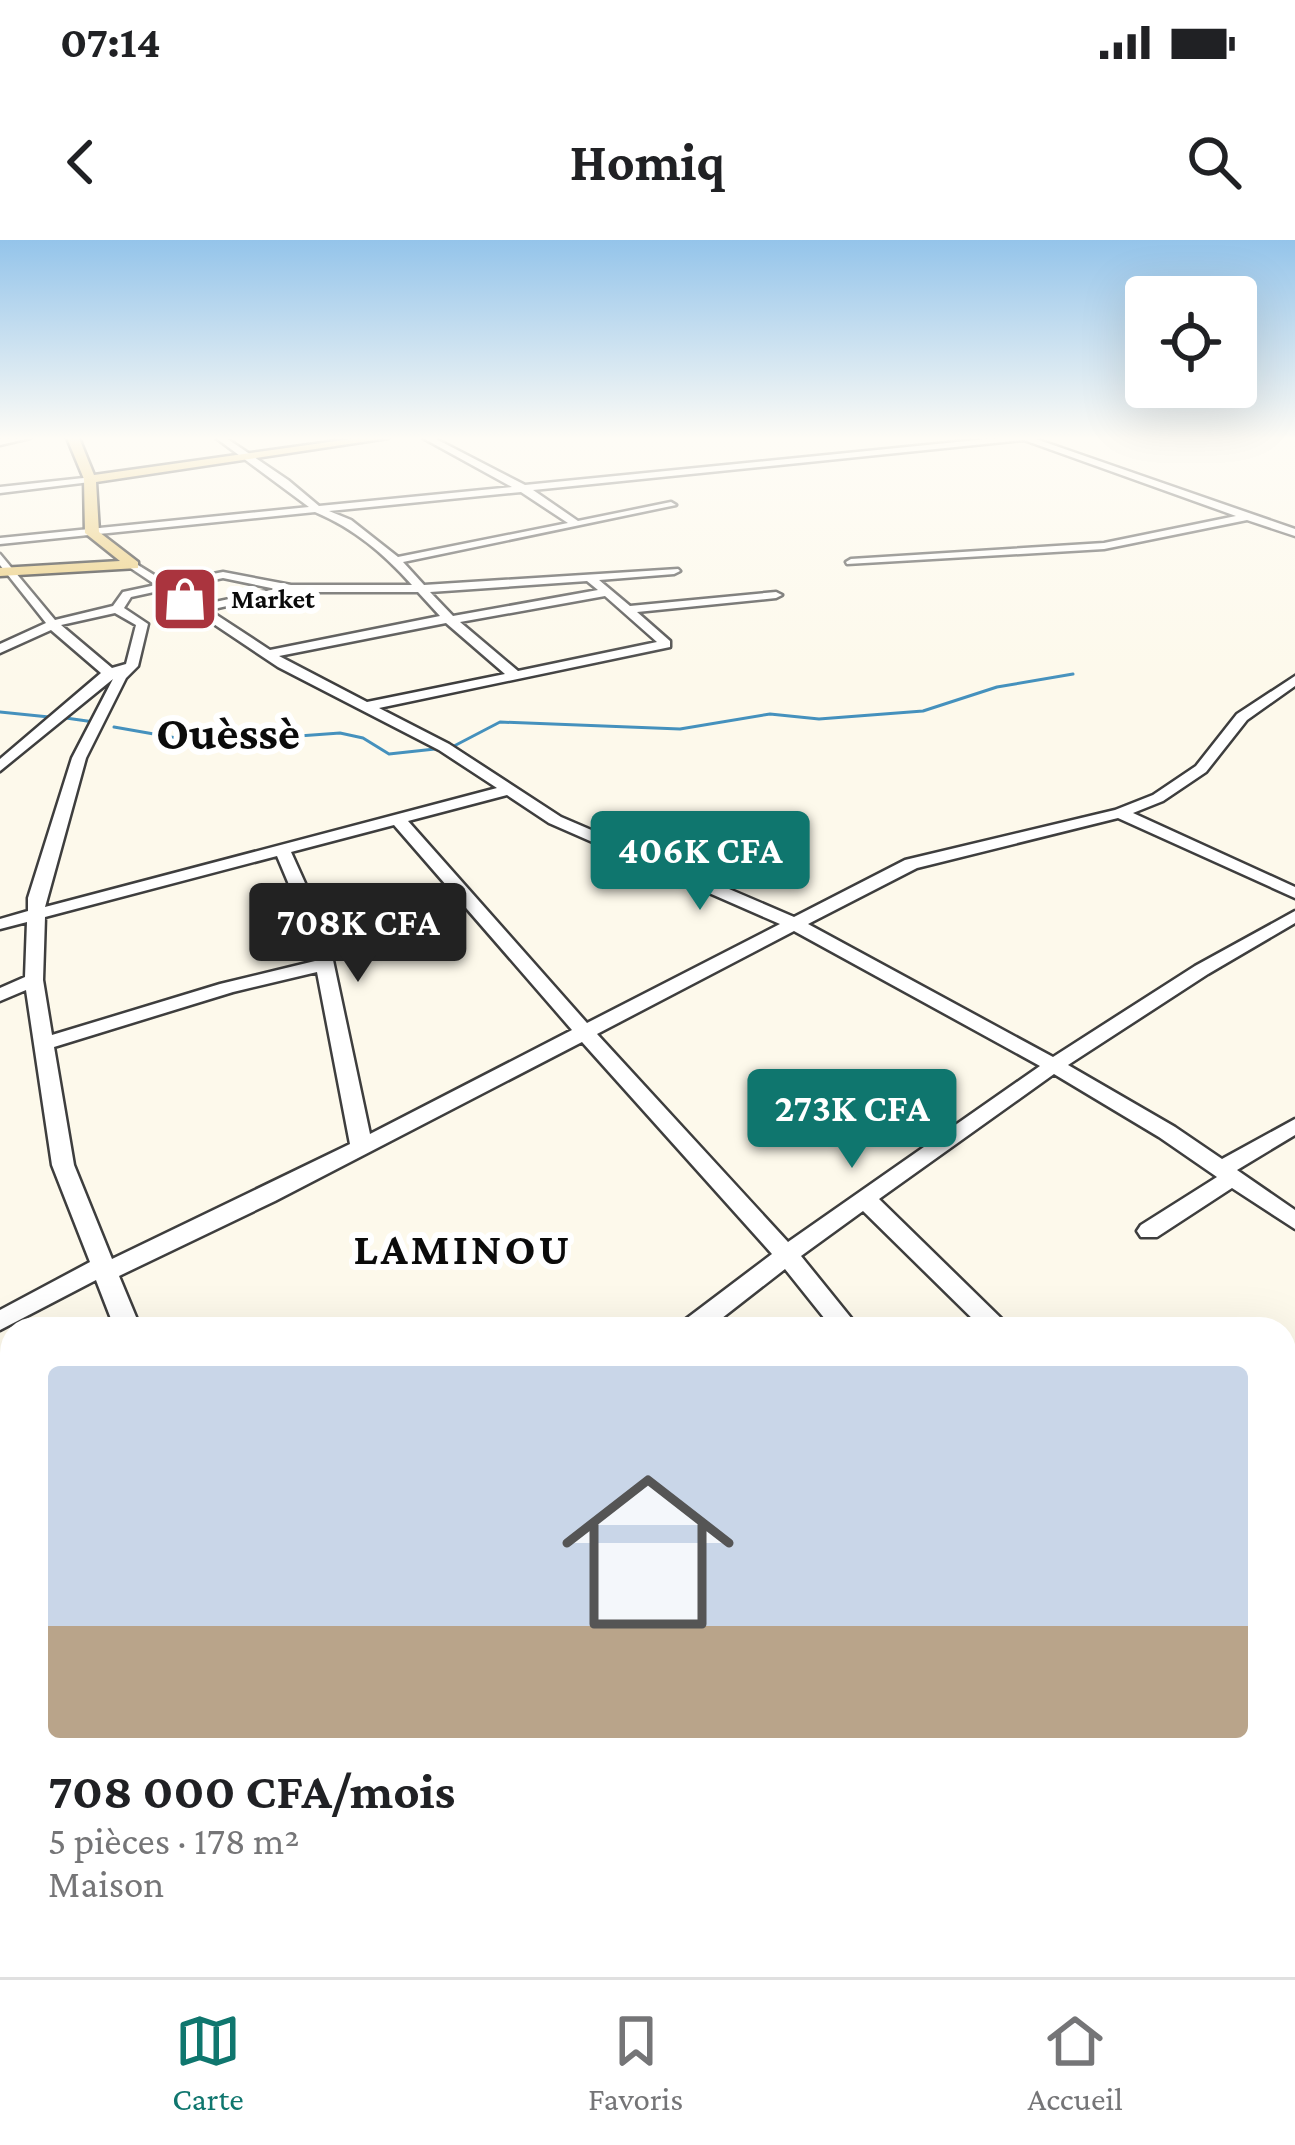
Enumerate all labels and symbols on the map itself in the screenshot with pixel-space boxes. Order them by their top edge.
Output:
shop icon: Market [150,564,220,634]
place label: Market [231,584,315,614]
district label: Ouèssè [156,706,300,759]
pin: 406K CFA [576,811,824,913]
pin: 708K CFA [234,883,482,985]
pin: 273K CFA [728,1069,976,1171]
district label: LAMINOU [354,1224,572,1274]

